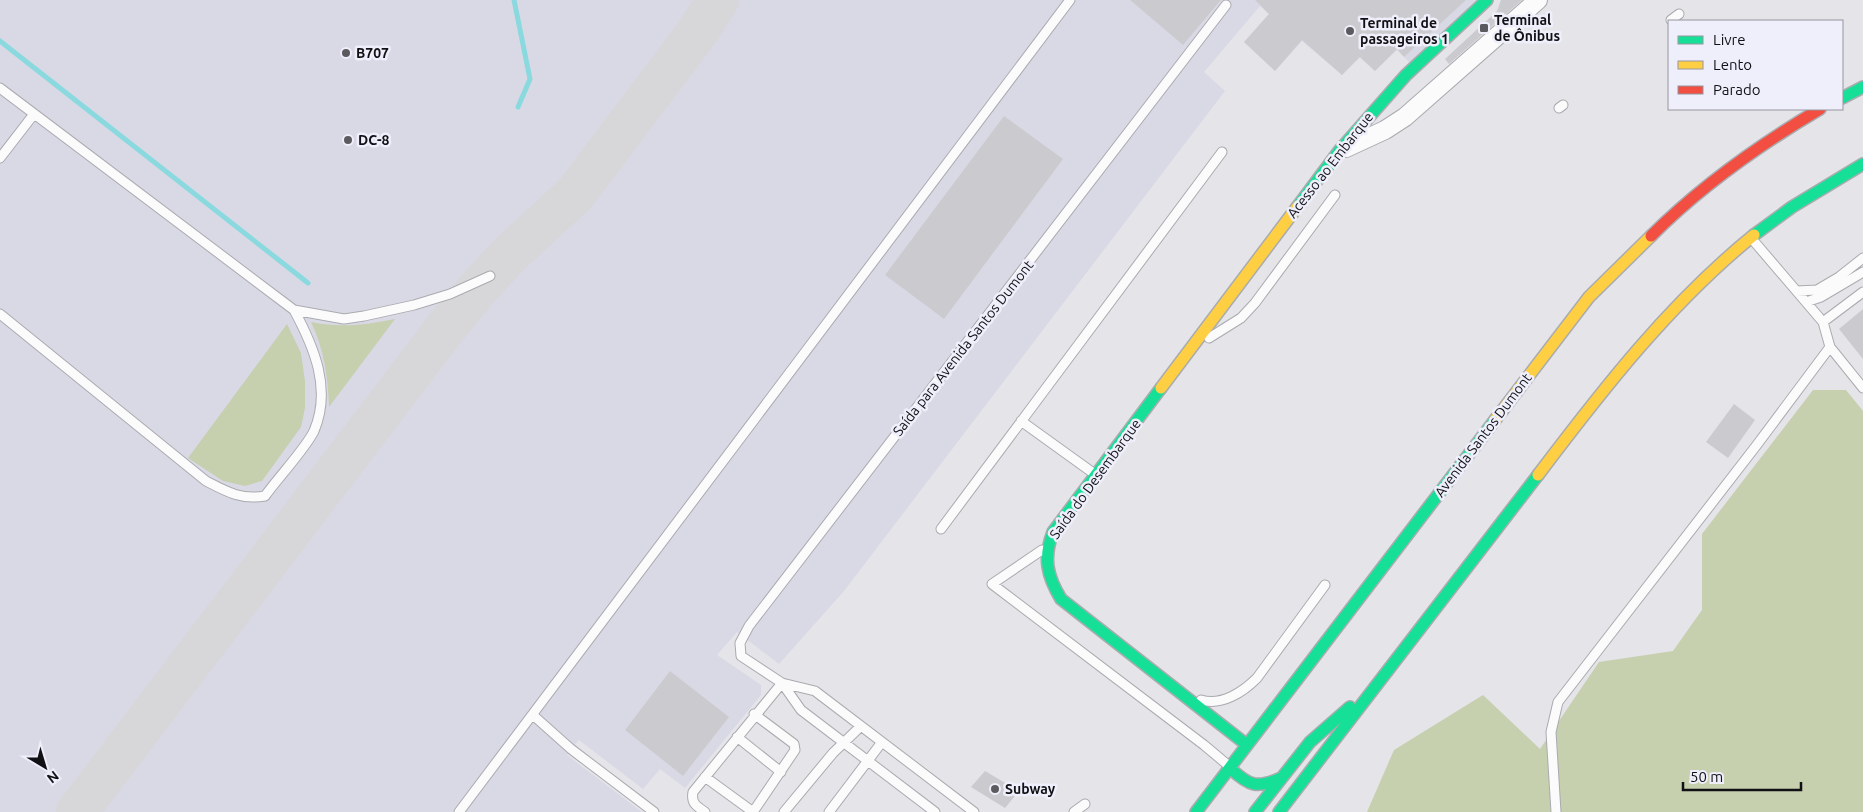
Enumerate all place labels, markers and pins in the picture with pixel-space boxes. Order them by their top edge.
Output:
place label: Terminal de Ônibus [1494,12,1560,44]
place label: Terminal de passageiros 1 [1360,15,1449,47]
marker: Terminal de Ônibus [1478,22,1490,34]
marker: Terminal de passageiros 1 [1344,25,1356,37]
place label: B707 [356,45,389,61]
marker: B707 [340,47,352,59]
place label: DC-8 [358,132,390,148]
marker: DC-8 [342,134,354,146]
place label: Subway [1005,781,1056,797]
marker: Subway [989,783,1001,795]

